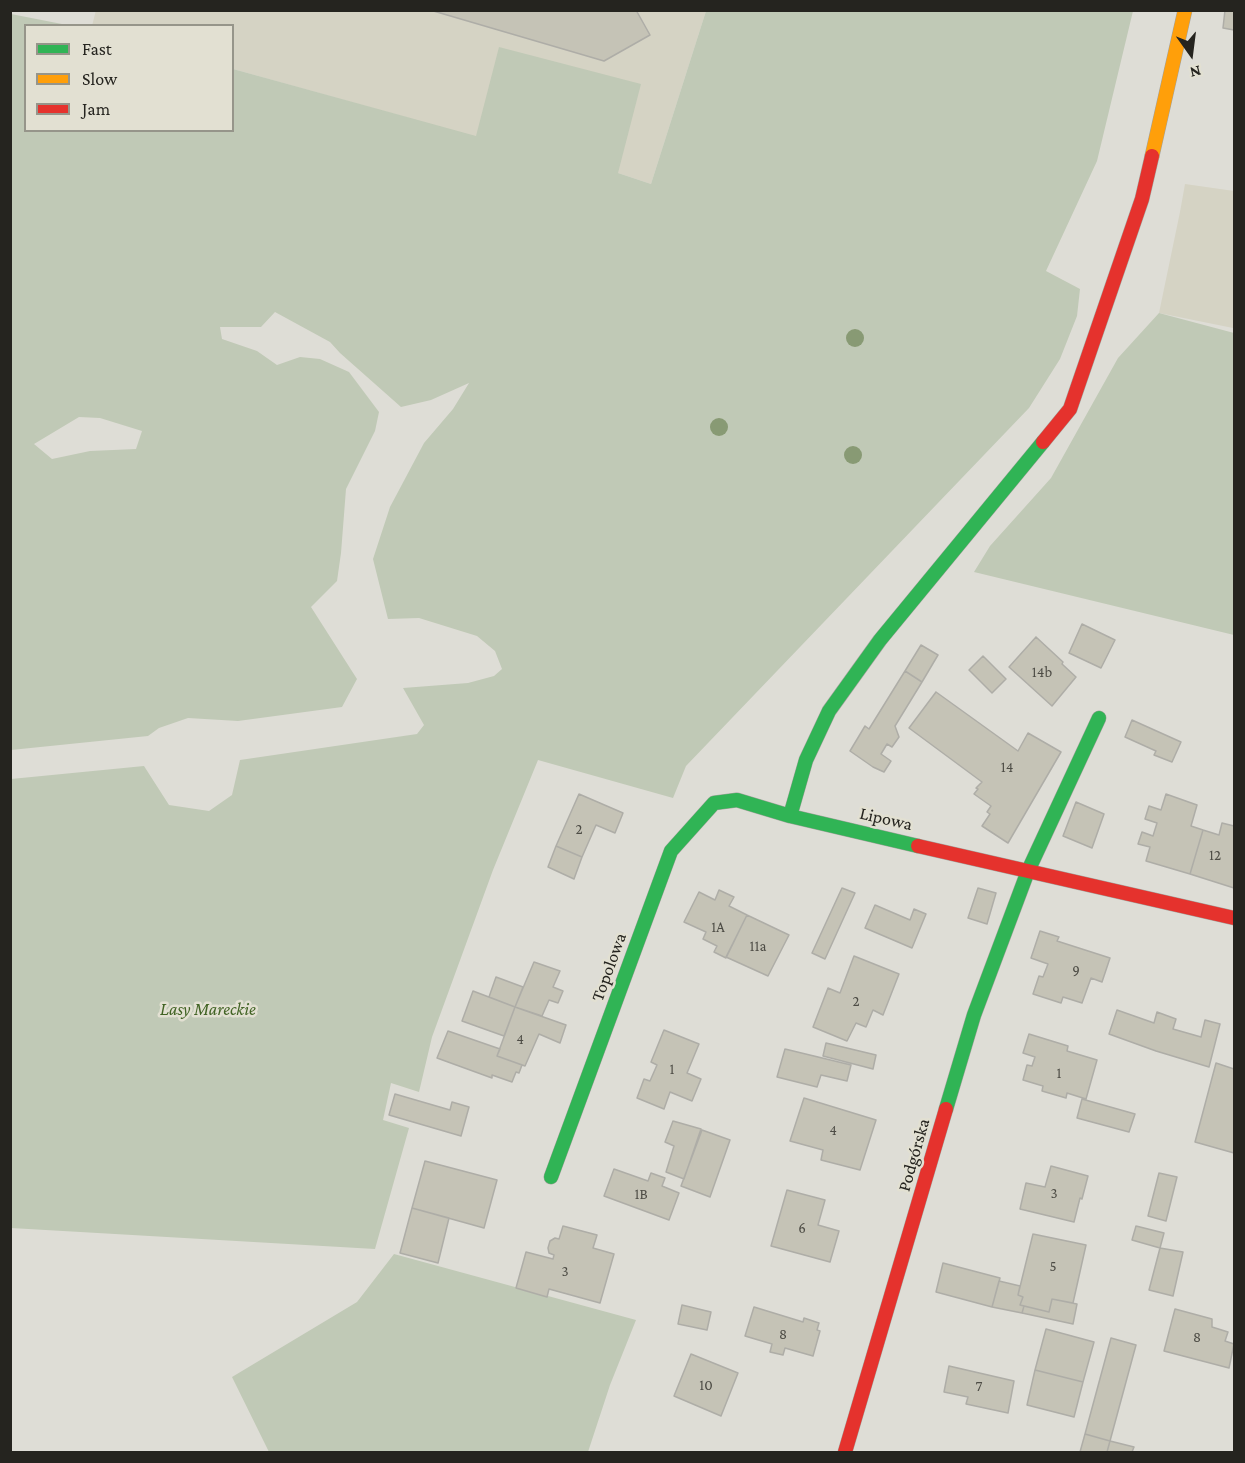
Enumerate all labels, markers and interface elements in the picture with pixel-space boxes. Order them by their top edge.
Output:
legend [24,24,234,132]
north arrow [1161,24,1221,84]
text: Fast [82,39,112,59]
text: N [1188,62,1203,82]
text: Slow [82,69,117,89]
text: Jam [82,99,110,119]
house number: 14b [1032,663,1052,681]
house number: 14 [1001,758,1013,776]
street label: Lipowa [858,802,914,836]
house number: 2 [575,820,583,838]
house number: 12 [1209,846,1221,864]
house number: 1A [711,918,725,936]
street label: Topolowa [587,930,631,1004]
house number: 11a [750,937,766,955]
house number: 9 [1072,961,1080,979]
house number: 2 [852,992,860,1010]
park label: Lasy Mareckie [160,998,256,1020]
house number: 4 [516,1030,524,1048]
house number: 1 [670,1060,674,1078]
house number: 1 [1057,1064,1061,1082]
street label: Podgórska [893,1116,935,1194]
house number: 4 [829,1121,837,1139]
house number: 3 [1050,1184,1058,1202]
house number: 1B [634,1185,648,1203]
house number: 6 [798,1219,806,1237]
house number: 5 [1049,1257,1057,1275]
house number: 3 [561,1262,569,1280]
house number: 8 [779,1325,787,1343]
house number: 8 [1193,1328,1201,1346]
house number: 10 [699,1376,713,1394]
house number: 7 [976,1377,982,1395]

